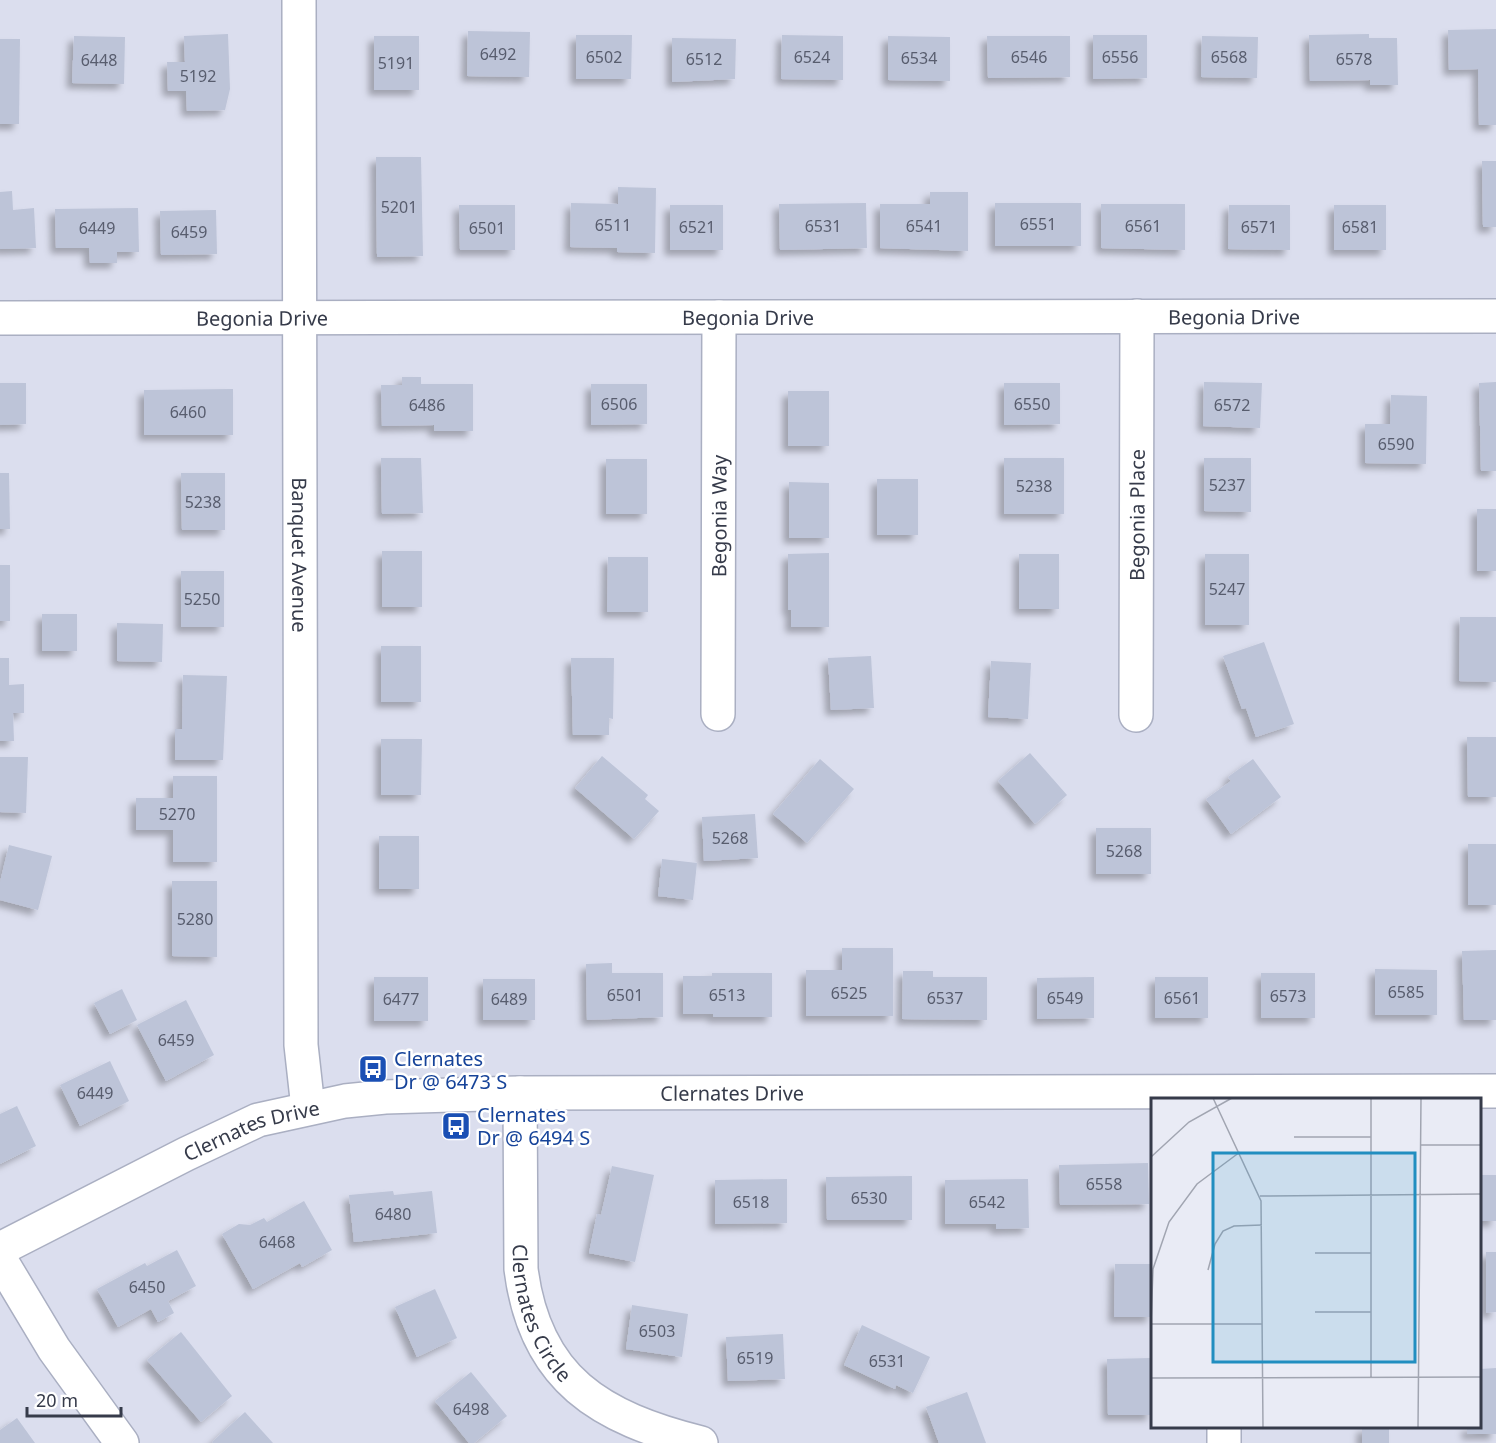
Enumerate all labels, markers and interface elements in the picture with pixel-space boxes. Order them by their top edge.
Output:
house number: 6492 [480,43,516,65]
house number: 6502 [586,46,622,68]
house number: 6524 [794,46,830,68]
house number: 6546 [1011,46,1047,68]
house number: 6556 [1102,46,1138,68]
house number: 6568 [1211,46,1247,68]
house number: 6534 [901,47,937,69]
house number: 6512 [686,48,722,70]
house number: 6578 [1336,48,1372,70]
house number: 6448 [81,49,117,71]
house number: 5191 [378,52,414,74]
house number: 5192 [180,65,216,87]
house number: 5201 [381,196,417,218]
house number: 6551 [1020,213,1056,235]
house number: 6511 [595,214,631,236]
house number: 6531 [805,215,841,237]
house number: 6541 [906,215,942,237]
house number: 6561 [1125,215,1161,237]
house number: 6521 [679,216,715,238]
house number: 6571 [1241,216,1277,238]
house number: 6581 [1342,216,1378,238]
house number: 6449 [79,217,115,239]
house number: 6501 [469,217,505,239]
house number: 6459 [171,221,207,243]
street label: Begonia Drive [682,303,814,331]
street label: Begonia Drive [1168,303,1300,330]
street label: Begonia Drive [196,304,328,331]
house number: 6506 [601,393,637,415]
house number: 6550 [1014,393,1050,415]
house number: 6486 [409,394,445,416]
house number: 6572 [1214,394,1250,416]
house number: 6460 [170,401,206,423]
house number: 6590 [1378,433,1414,455]
street label: Begonia Place [1123,449,1150,581]
street label: Begonia Way [705,454,732,577]
house number: 5237 [1209,474,1245,496]
house number: 5238 [1016,475,1052,497]
street label: Banquet Avenue [286,477,314,633]
house number: 5238 [185,491,221,513]
house number: 5247 [1209,578,1245,600]
house number: 5250 [184,588,220,610]
house number: 5270 [159,803,195,825]
house number: 5268 [712,827,748,849]
house number: 5268 [1106,840,1142,862]
house number: 5280 [177,908,213,930]
house number: 6585 [1388,981,1424,1003]
house number: 6525 [831,982,867,1004]
house number: 6501 [607,984,643,1006]
house number: 6513 [709,984,745,1006]
house number: 6573 [1270,985,1306,1007]
house number: 6537 [927,987,963,1009]
house number: 6549 [1047,987,1083,1009]
house number: 6561 [1164,987,1200,1009]
house number: 6477 [383,988,419,1010]
house number: 6489 [491,988,527,1010]
house number: 6459 [158,1029,194,1051]
place label: Clernates Dr @ 6473 S [394,1045,507,1095]
bus stop icon: Clernates Dr @ 6473 S [357,1053,389,1085]
street label: Clernates Drive [660,1079,804,1106]
house number: 6449 [77,1082,113,1104]
street label: Clernates Drive [179,1093,322,1167]
inset map [1151,1098,1481,1428]
place label: Clernates Dr @ 6494 S [477,1101,590,1151]
bus stop icon: Clernates Dr @ 6494 S [440,1110,472,1142]
house number: 6558 [1086,1173,1122,1195]
house number: 6530 [851,1187,887,1209]
house number: 6518 [733,1191,769,1213]
house number: 6542 [969,1191,1005,1213]
house number: 6480 [375,1203,411,1225]
house number: 6468 [259,1231,295,1253]
street label: Clernates Circle [507,1244,578,1387]
house number: 6450 [129,1276,165,1298]
house number: 6503 [639,1320,675,1342]
house number: 6519 [737,1347,773,1369]
house number: 6531 [869,1350,905,1372]
scale bar [27,1380,122,1418]
text: 20 m [36,1388,78,1412]
house number: 6498 [453,1398,489,1420]

